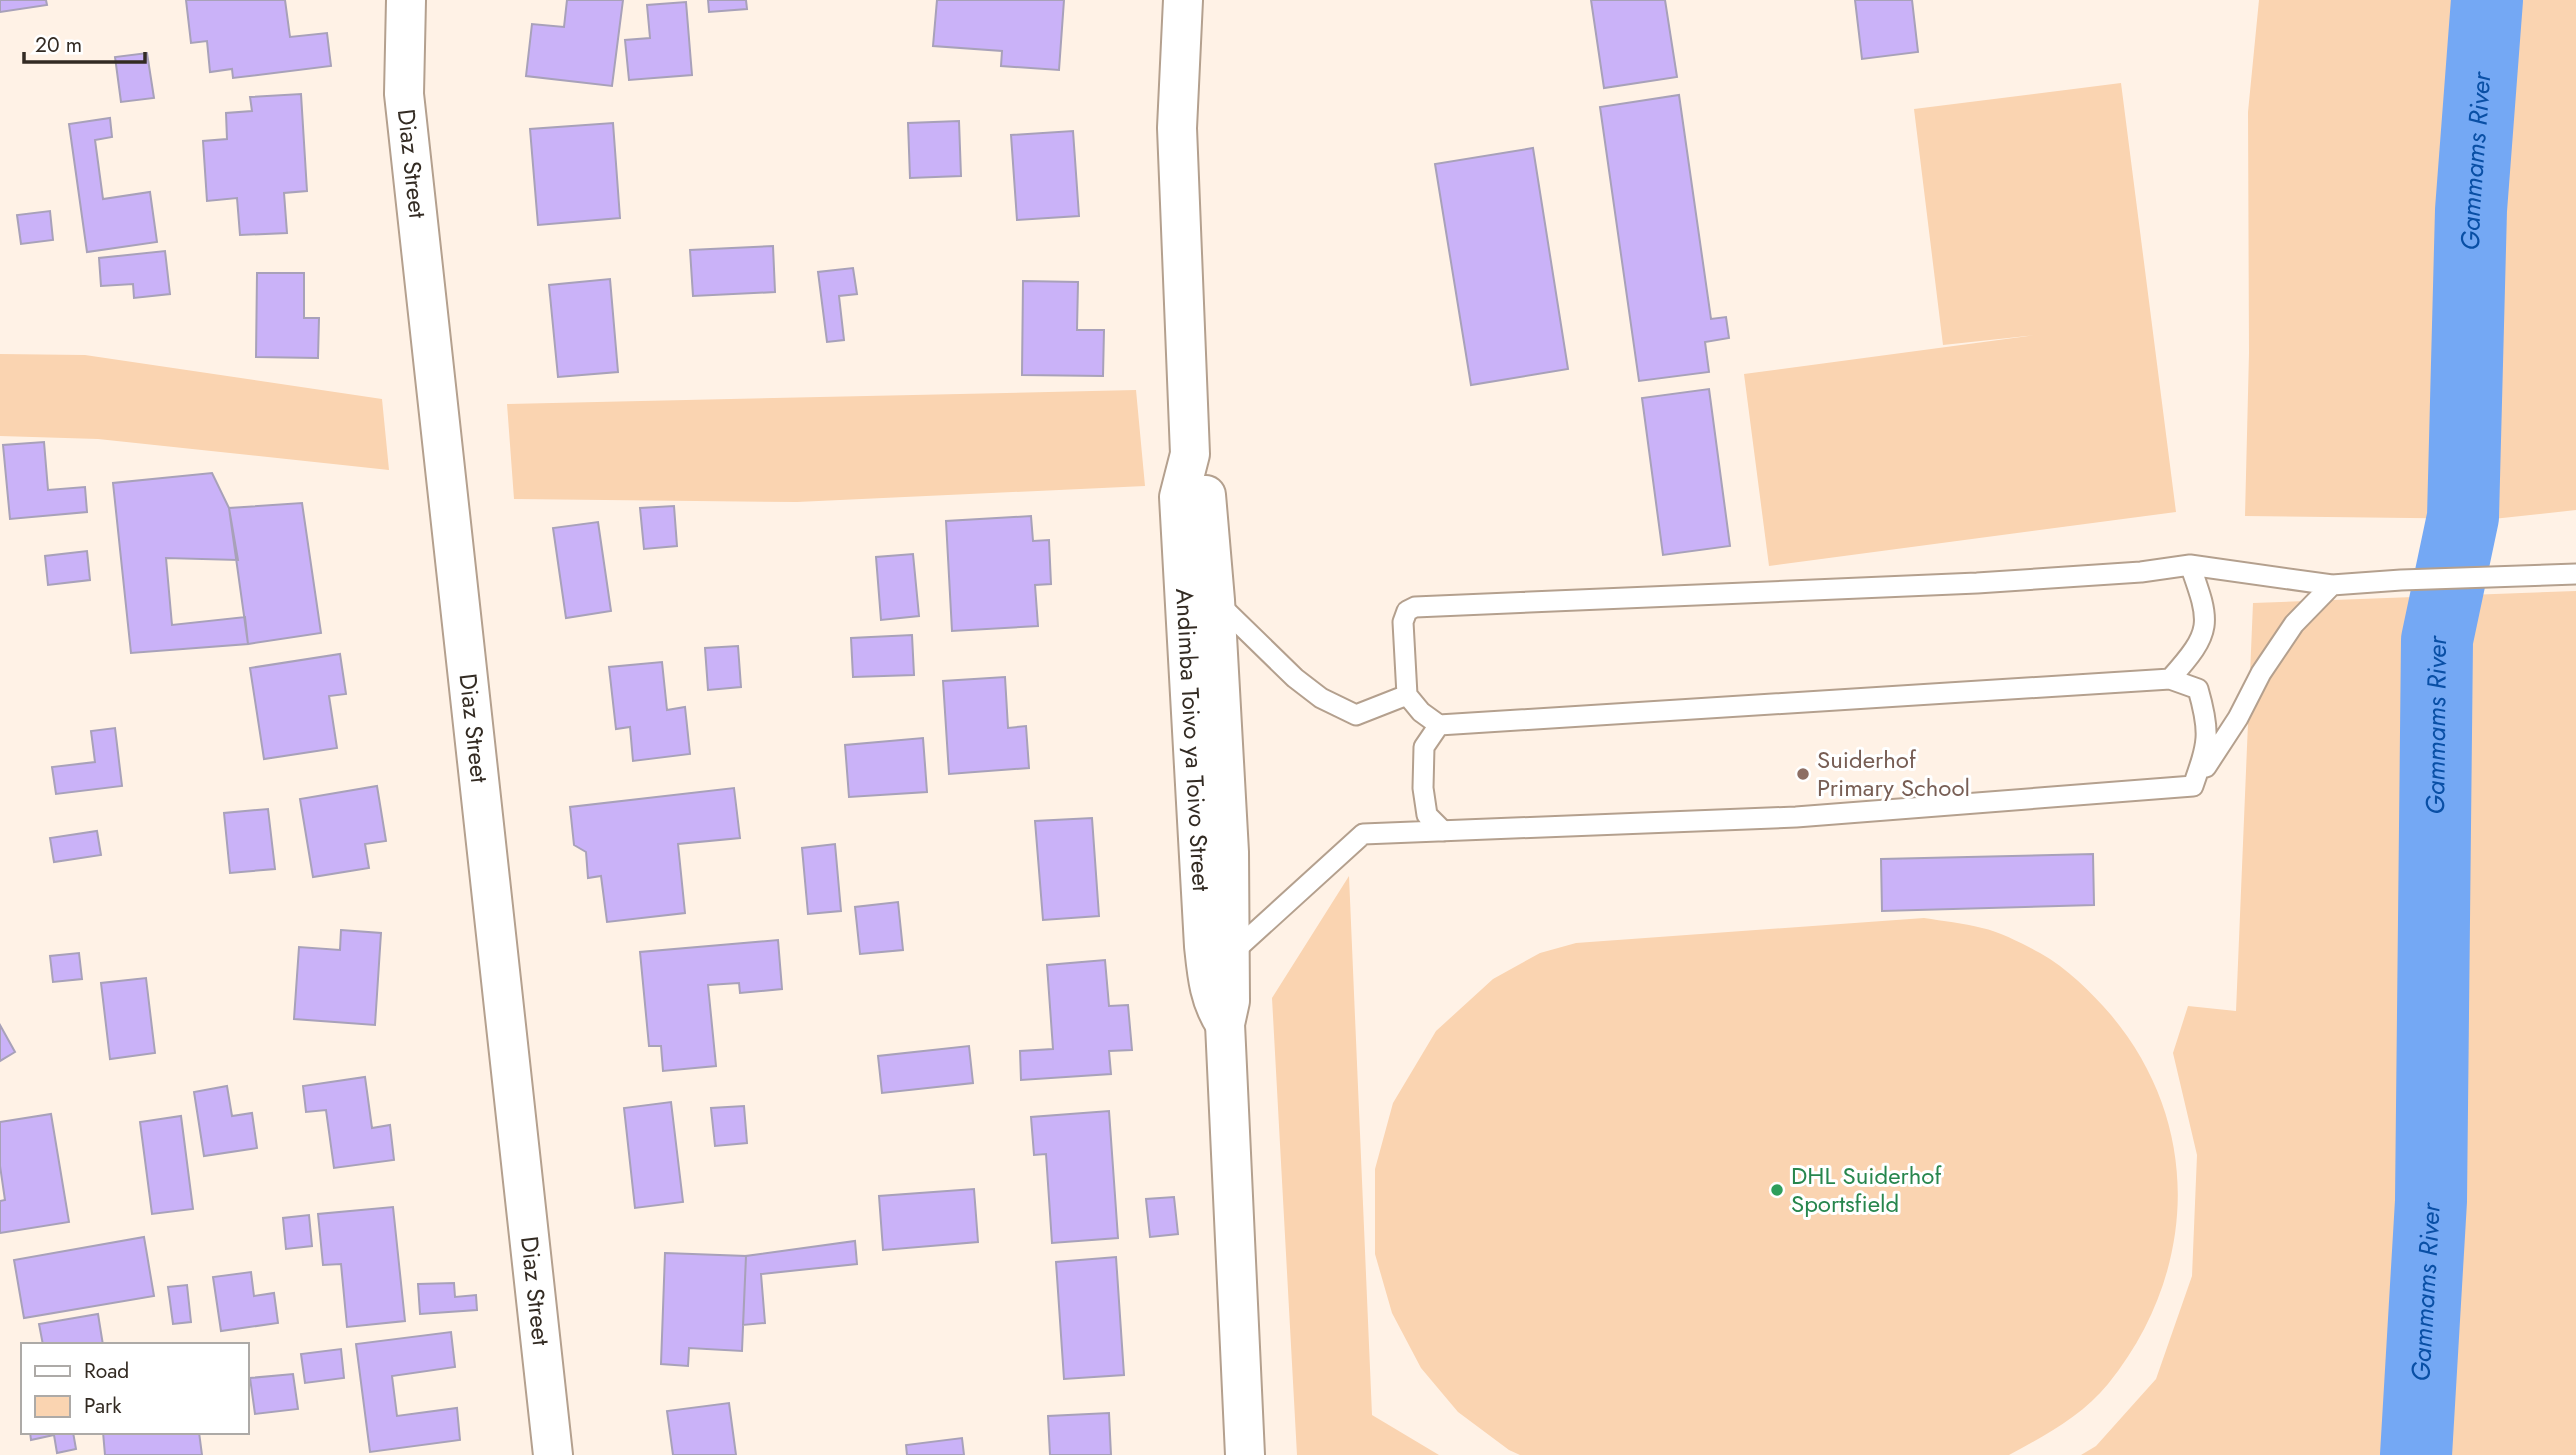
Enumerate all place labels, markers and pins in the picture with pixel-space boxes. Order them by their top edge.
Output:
place label: Suiderhof Primary School [1817,742,1970,805]
marker: Suiderhof Primary School [1795,766,1811,782]
place label: DHL Suiderhof Sportsfield [1791,1158,1942,1221]
marker: DHL Suiderhof Sportsfield [1769,1182,1785,1198]

